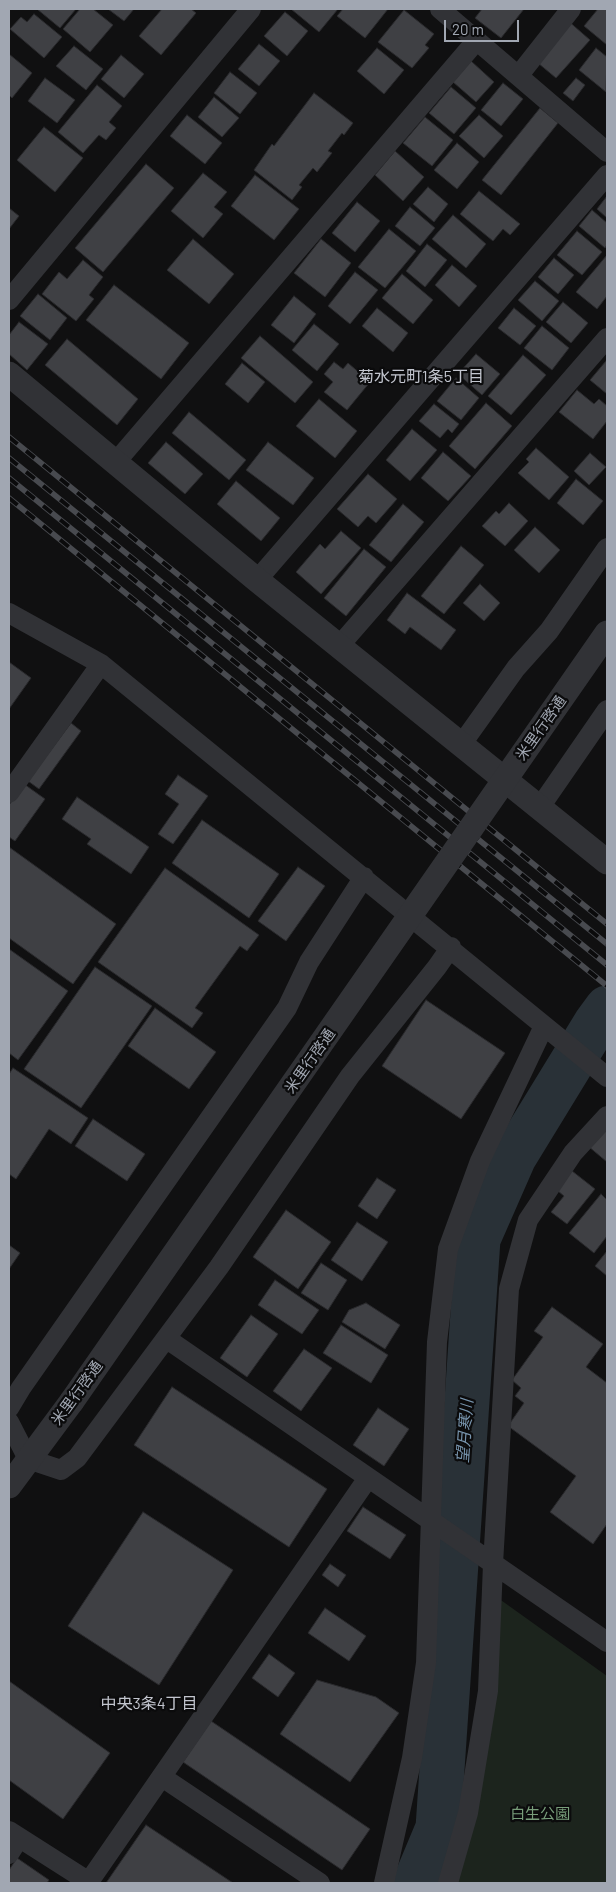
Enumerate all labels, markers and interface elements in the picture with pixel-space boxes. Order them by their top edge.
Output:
scale bar [446,10,521,42]
text: 20 m [452,20,484,38]
district label: 菊水元町1条5丁目 [358,367,484,387]
street label: 米里行啓通 [512,692,570,764]
street label: 米里行啓通 [281,1025,339,1097]
street label: 米里行啓通 [48,1357,106,1429]
water label: 望月寒川 [453,1398,477,1464]
district label: 中央3条4丁目 [100,1694,198,1714]
park label: 白生公園 [510,1805,570,1823]

